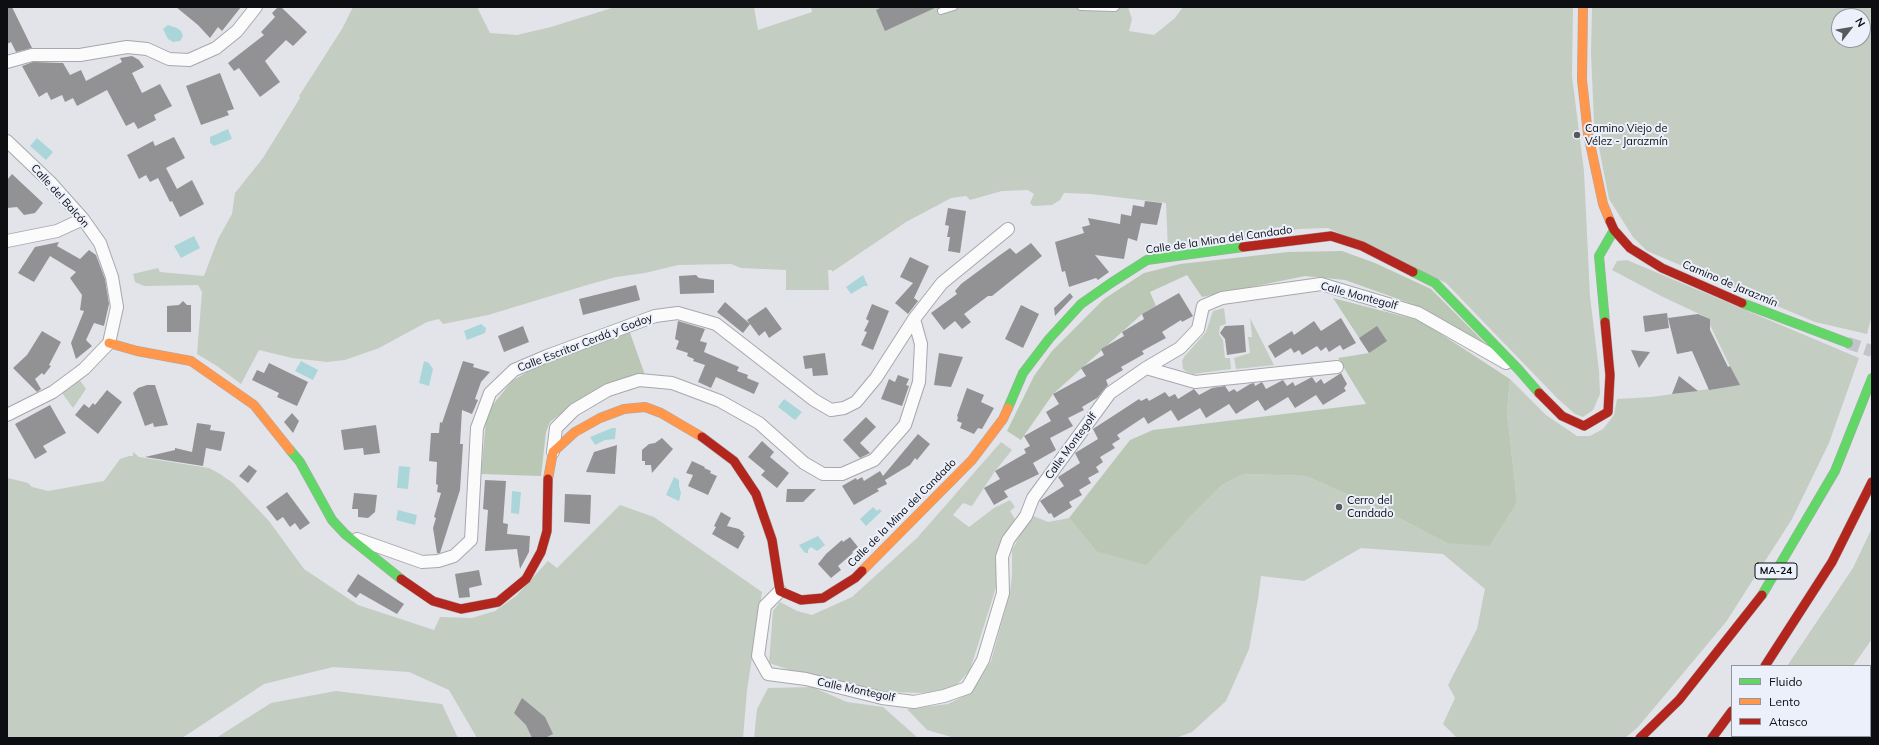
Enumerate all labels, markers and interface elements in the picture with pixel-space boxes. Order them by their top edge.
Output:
north arrow [1831,8,1871,48]
text: N [1852,15,1869,30]
place label: Camino Viejo de Vélez - Jarazmín [1585,122,1668,148]
marker: Camino Viejo de Vélez - Jarazmín [1572,130,1582,140]
street label: Calle del Balcón [28,162,92,230]
street label: Calle de la Mina del Candado [1145,223,1293,257]
street label: Camino de Jarazmín [1680,258,1780,310]
street label: Calle Montegolf [1319,279,1399,313]
street label: Calle Escritor Cerdá y Godoy [516,311,654,375]
street label: Calle Montegolf [1042,410,1100,482]
street label: Calle de la Mina del Candado [845,456,959,570]
place label: Cerro del Candado [1347,494,1393,520]
marker: Cerro del Candado [1334,502,1344,512]
road number: MA-24 [1755,563,1797,579]
legend [1731,665,1871,737]
text: Fluido [1769,674,1802,689]
street label: Calle Montegolf [816,675,896,705]
text: Lento [1769,694,1800,709]
text: Atasco [1769,714,1808,729]

